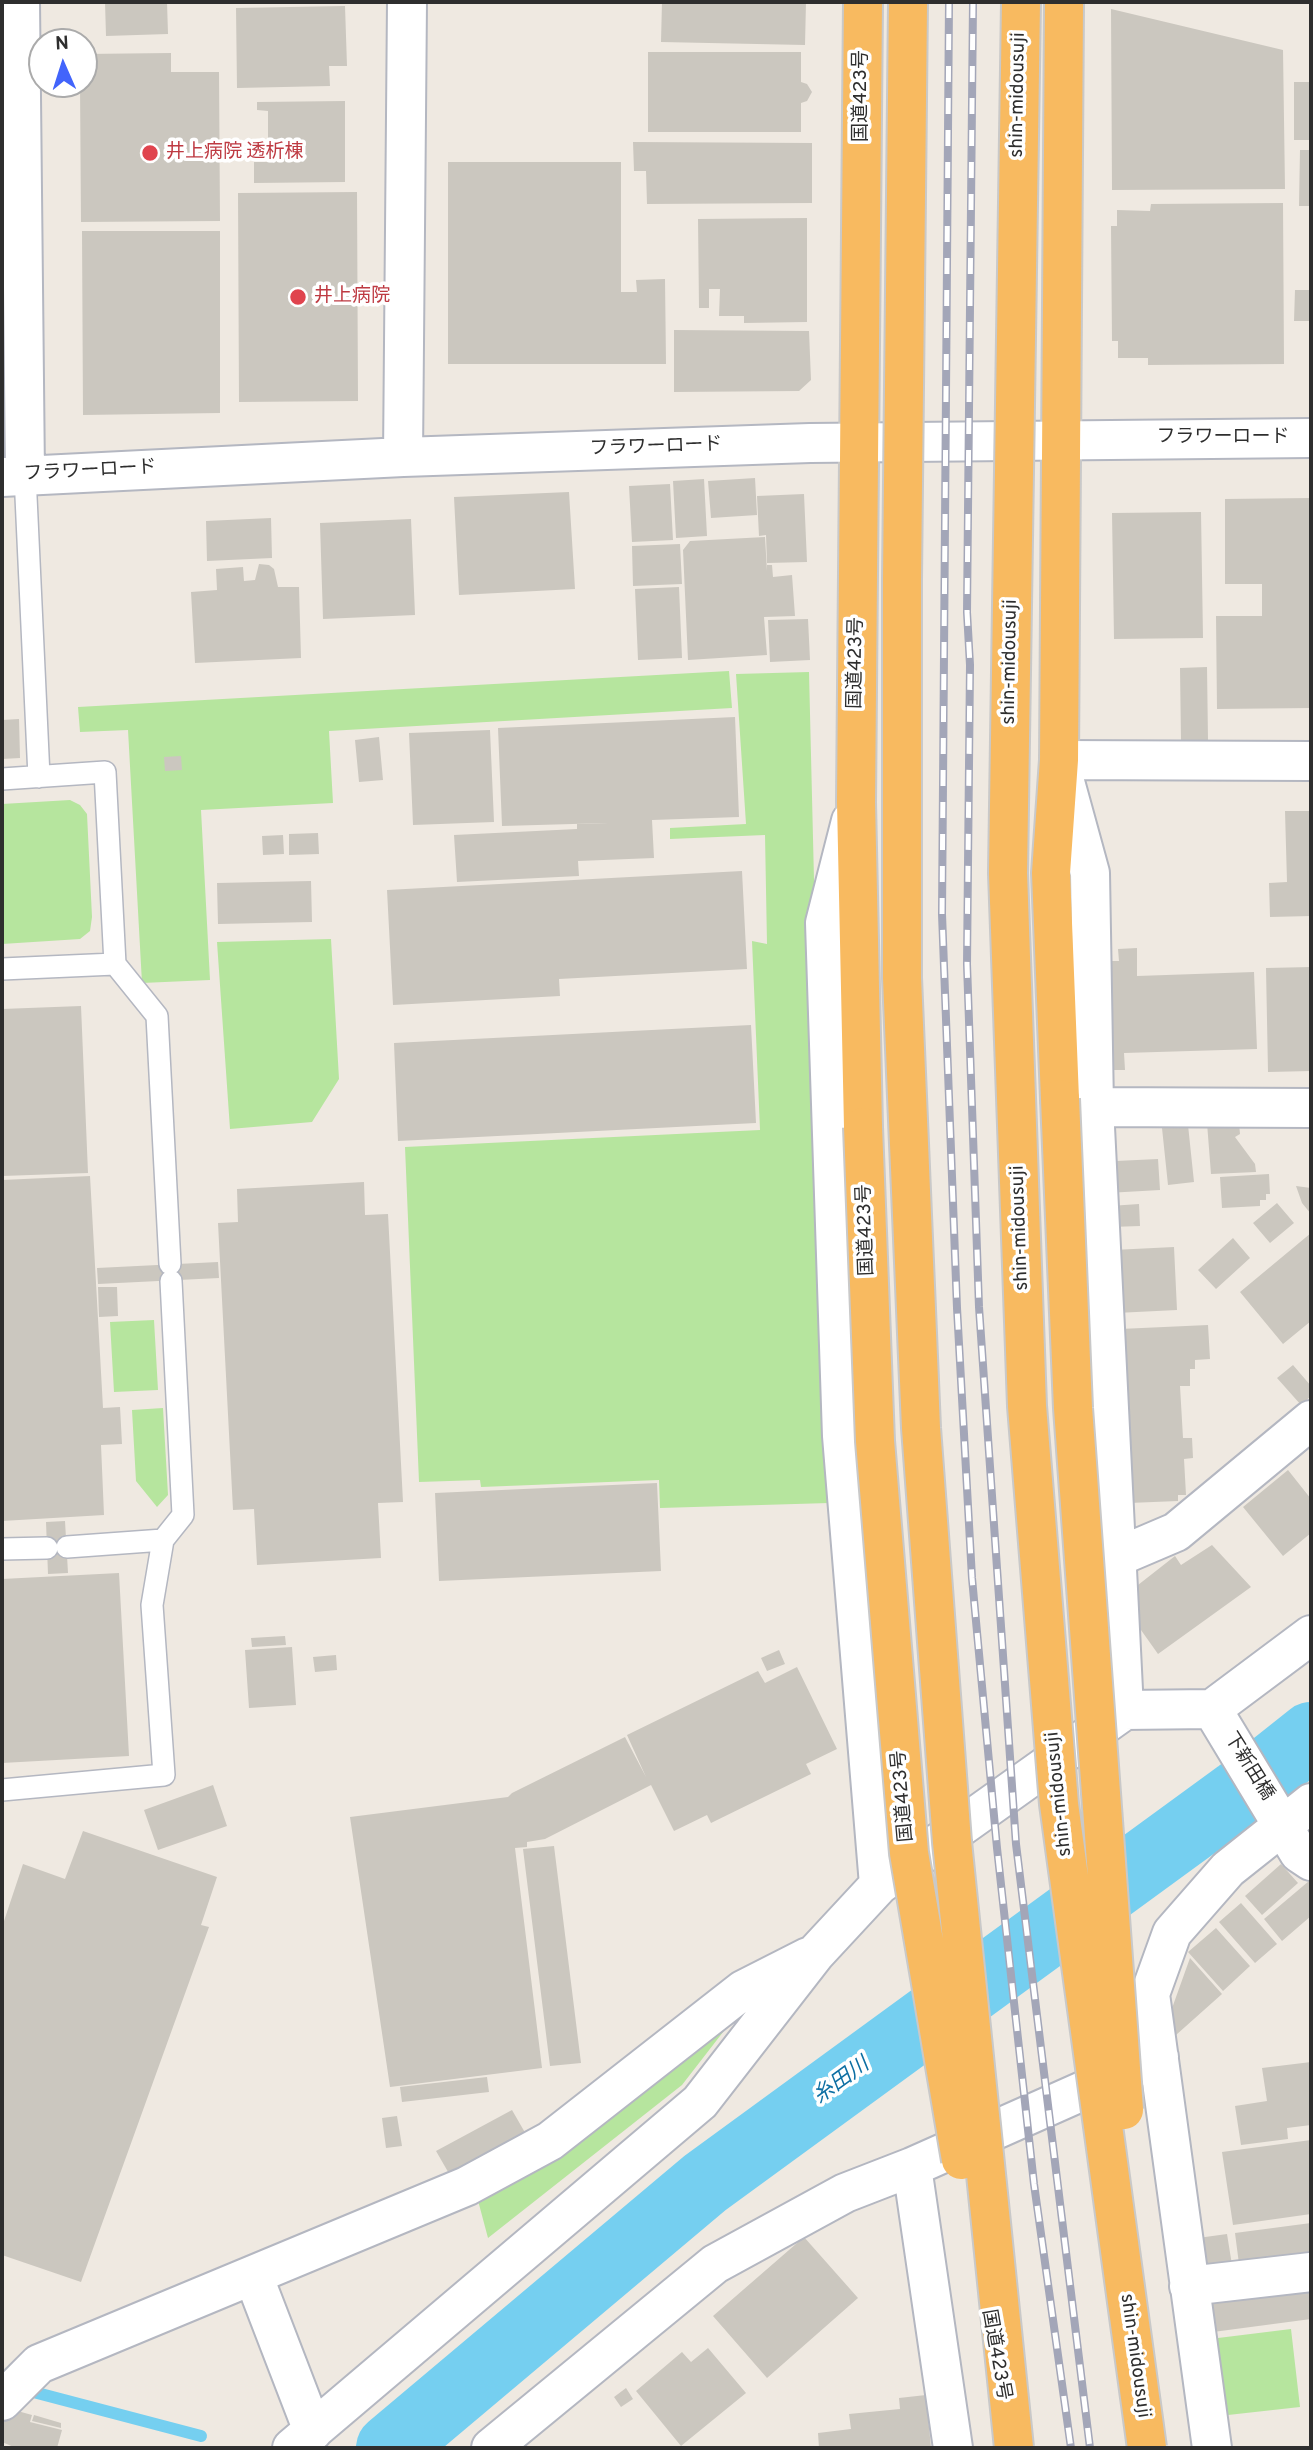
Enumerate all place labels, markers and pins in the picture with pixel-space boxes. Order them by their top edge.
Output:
place label: 井上病院 透析棟 [166,142,303,164]
marker: 井上病院 透析棟 [140,143,160,163]
place label: 井上病院 [314,286,390,308]
marker: 井上病院 [288,287,308,307]

